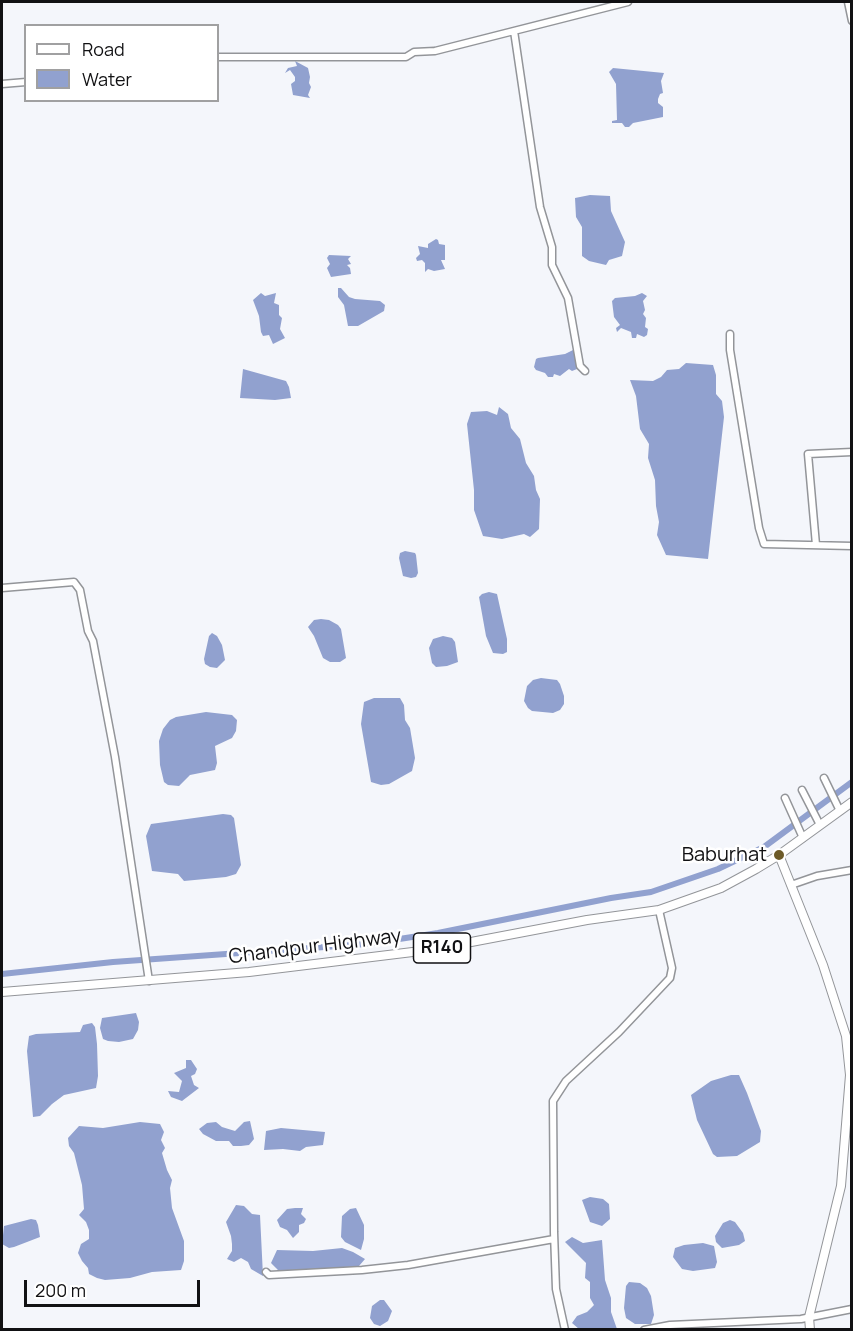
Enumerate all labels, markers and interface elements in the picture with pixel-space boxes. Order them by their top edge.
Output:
legend [24,24,219,102]
text: Road [82,37,125,61]
text: Water [82,67,132,91]
place label: Baburhat [682,843,767,867]
marker: Baburhat [772,848,786,862]
street label: Chandpur Highway [227,925,403,969]
road number: R140 [414,933,470,963]
scale bar [27,1268,202,1306]
text: 200 m [35,1278,86,1302]

